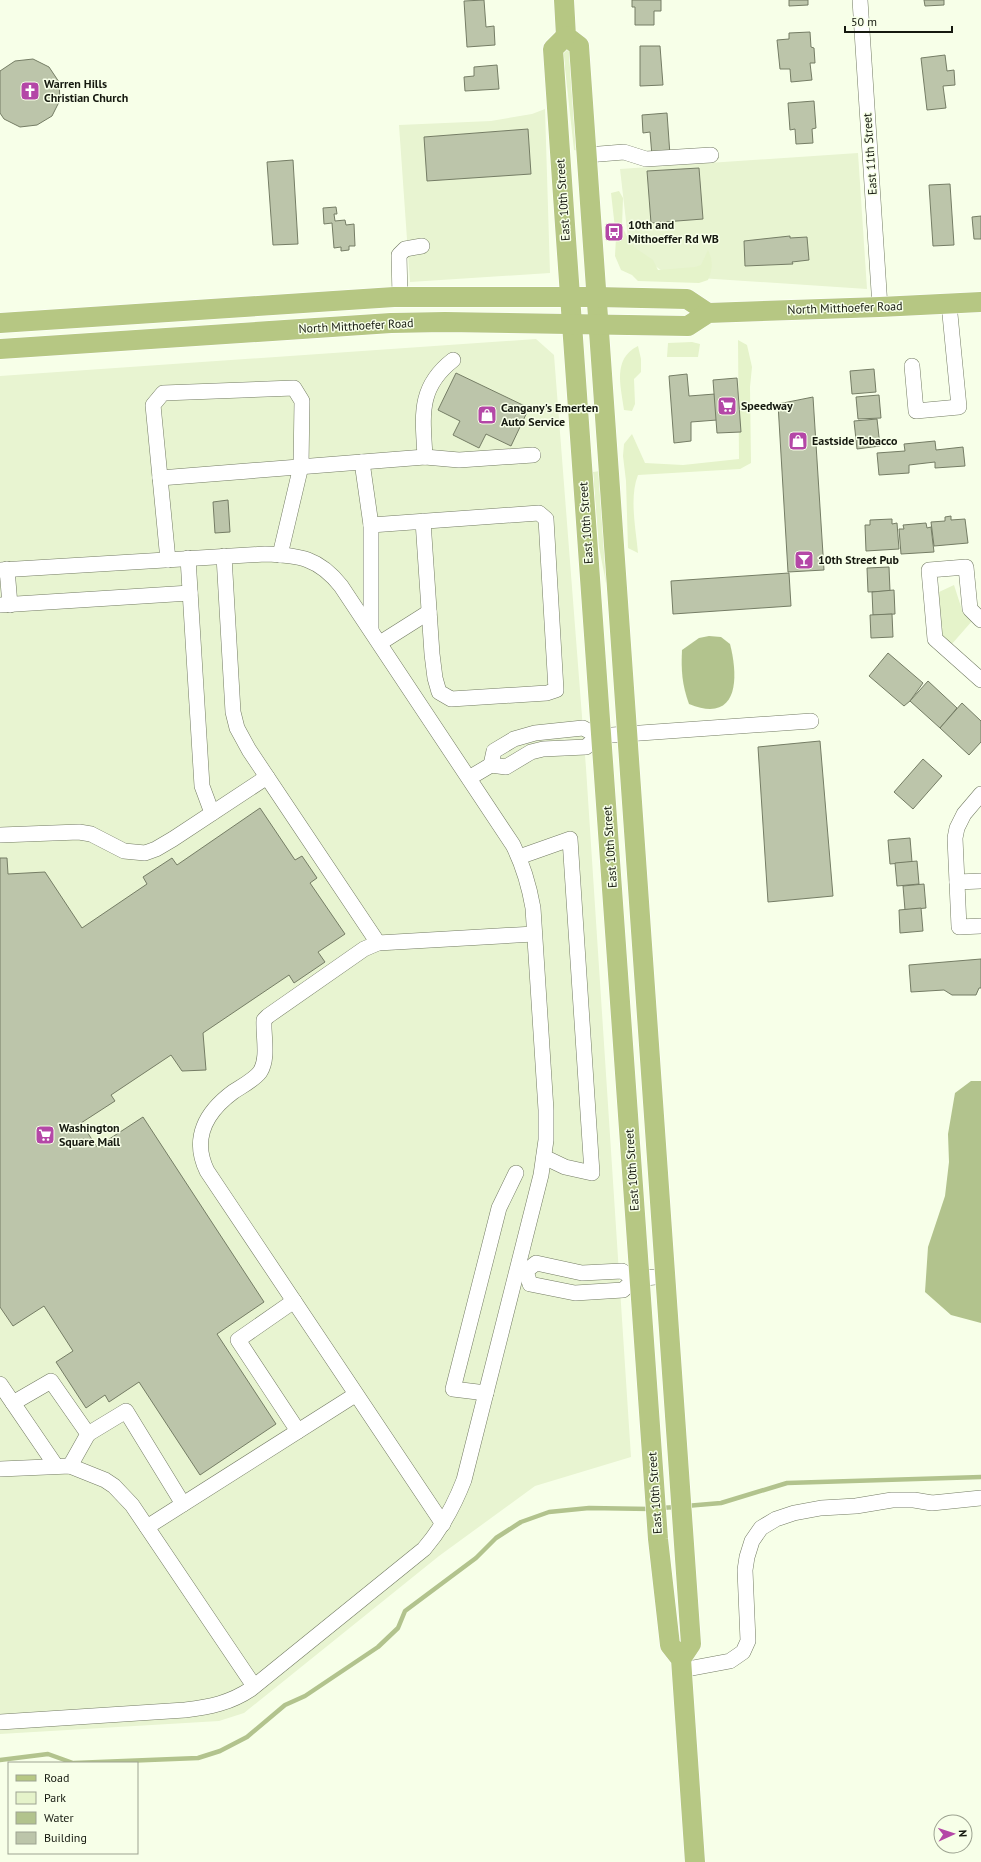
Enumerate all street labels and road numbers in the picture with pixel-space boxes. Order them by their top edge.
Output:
street label: East 11th Street [859,112,880,196]
street label: East 10th Street [552,158,573,242]
street label: North Mitthoefer Road [787,298,903,317]
street label: North Mitthoefer Road [298,315,414,336]
street label: East 10th Street [575,481,596,565]
street label: East 10th Street [599,805,620,889]
street label: East 10th Street [621,1128,642,1212]
street label: East 10th Street [644,1451,665,1535]

